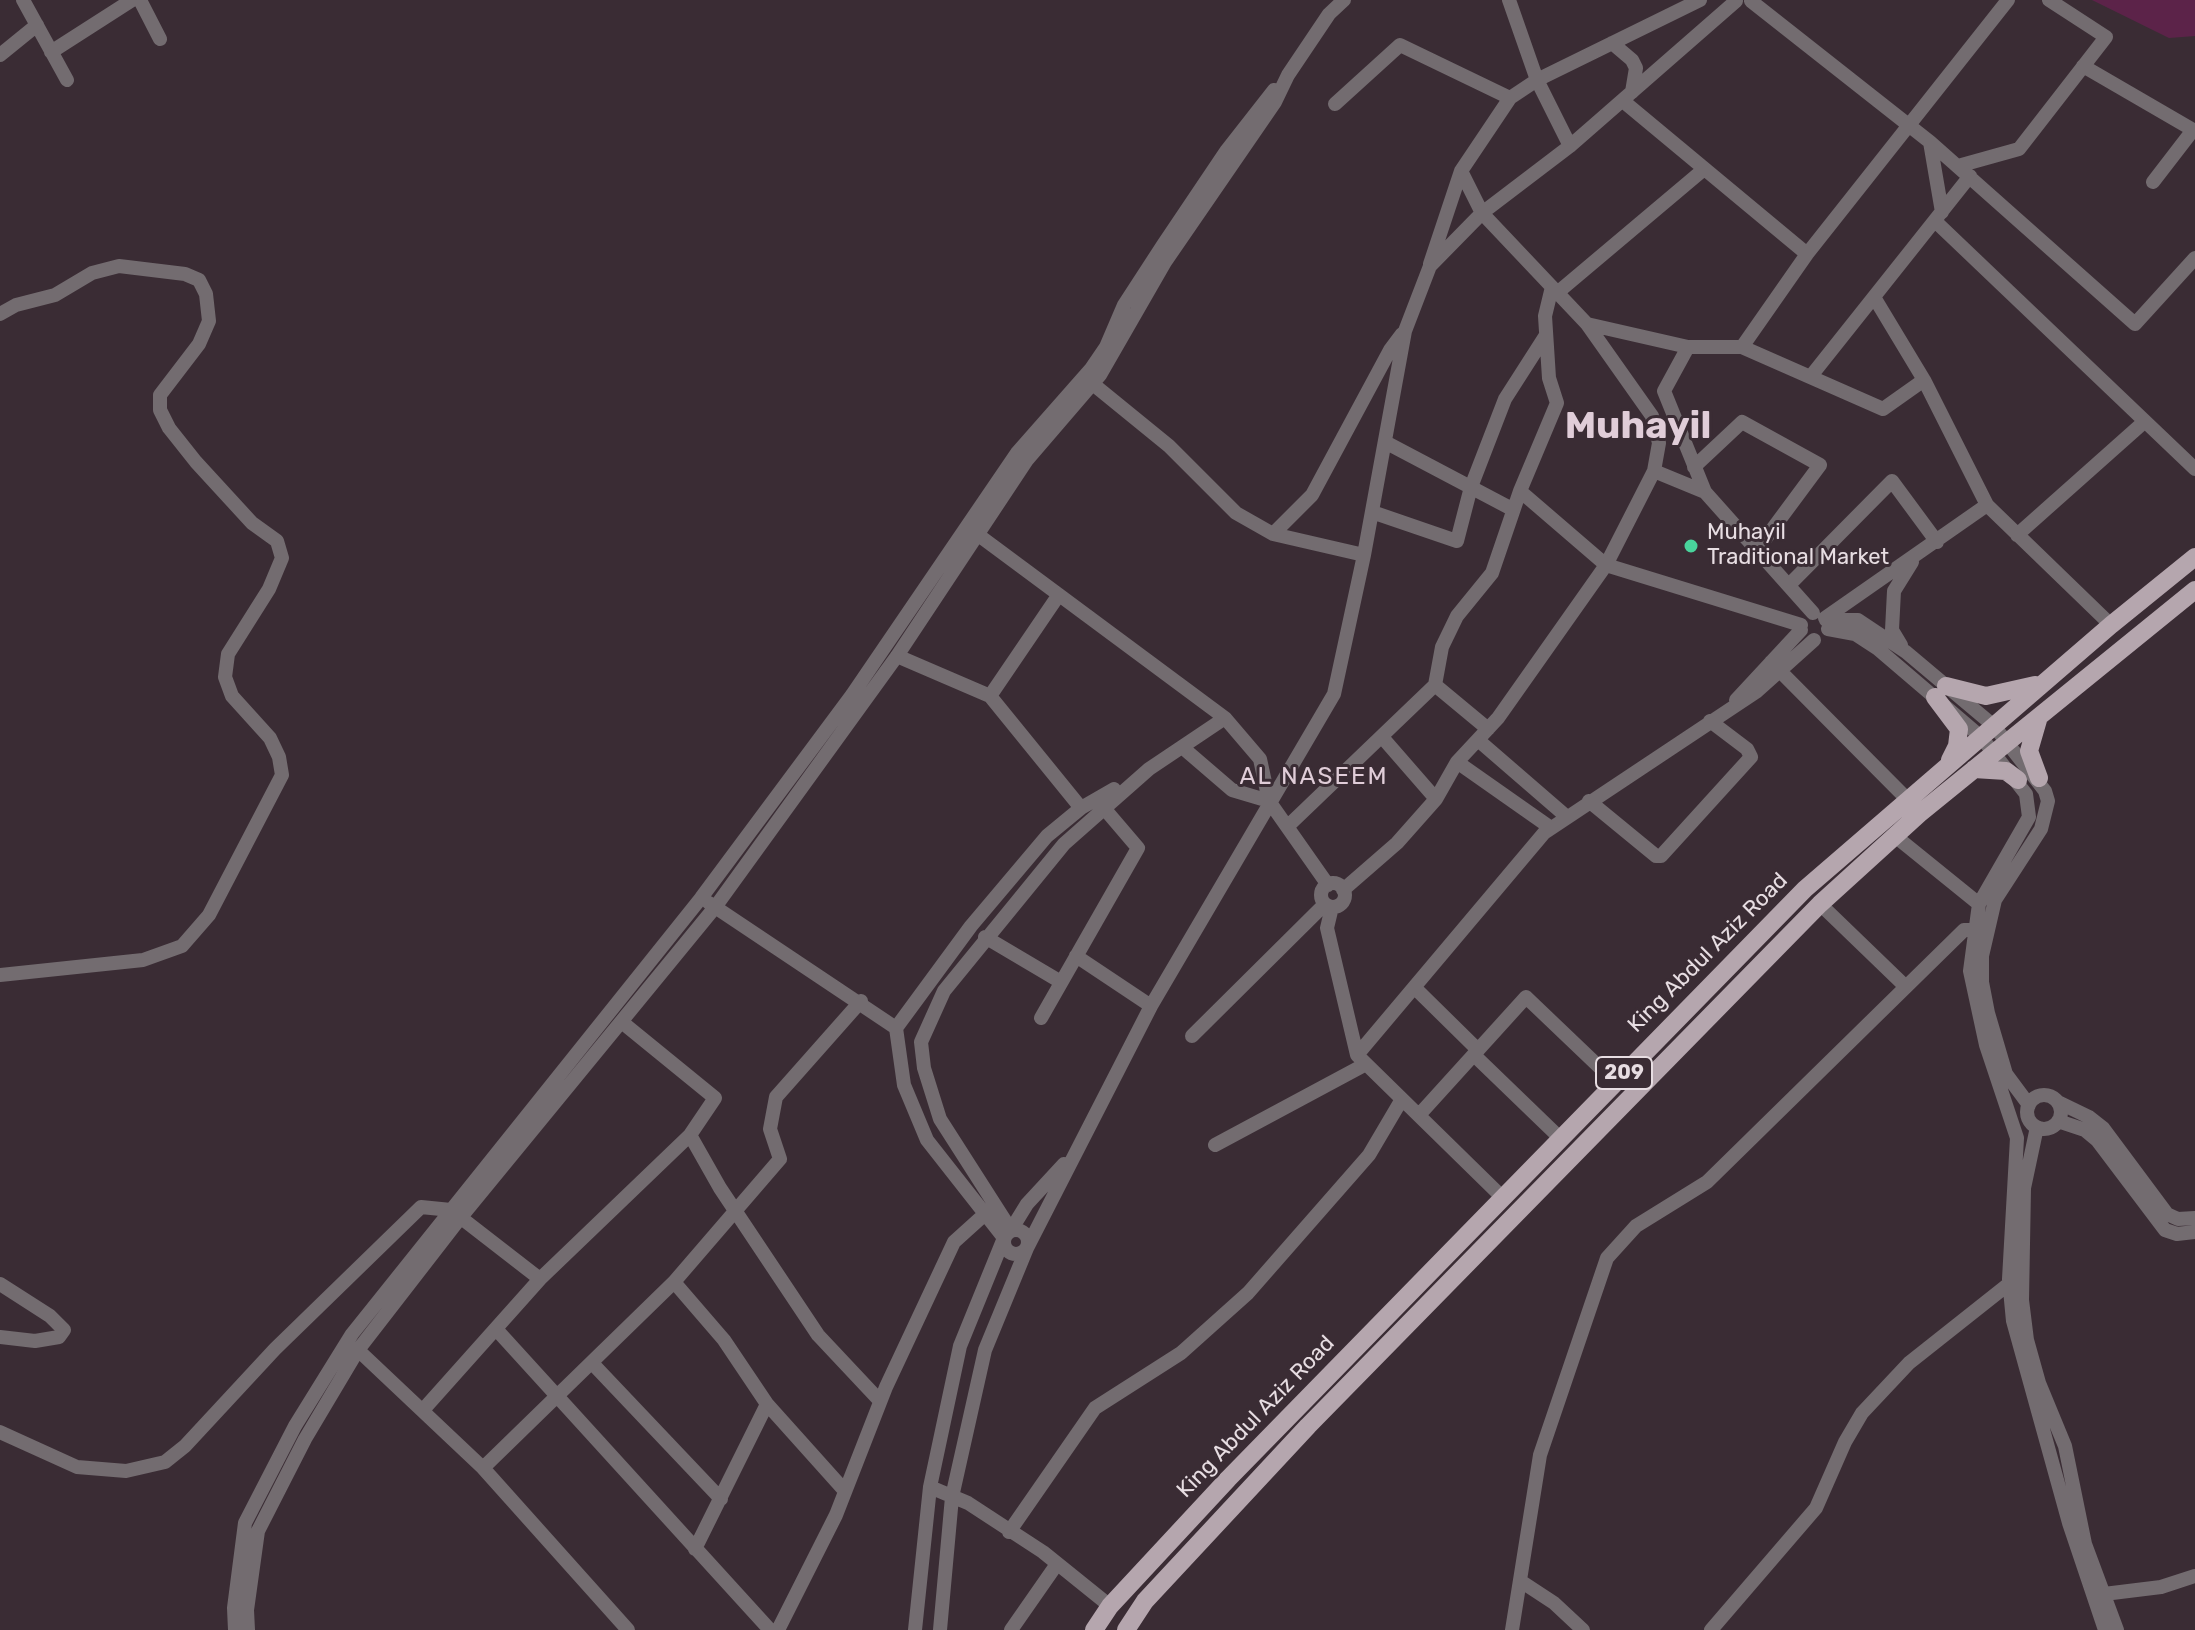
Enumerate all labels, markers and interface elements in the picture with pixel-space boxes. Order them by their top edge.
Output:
district label: Muhayil [1565,404,1711,450]
place label: Muhayil Traditional Market [1707,520,1889,572]
marker: Muhayil Traditional Market [1682,537,1700,555]
district label: AL NASEEM [1239,763,1389,791]
street label: King Abdul Aziz Road [1623,868,1793,1038]
road number: 209 [1596,1057,1652,1089]
street label: King Abdul Aziz Road [1172,1330,1340,1504]

